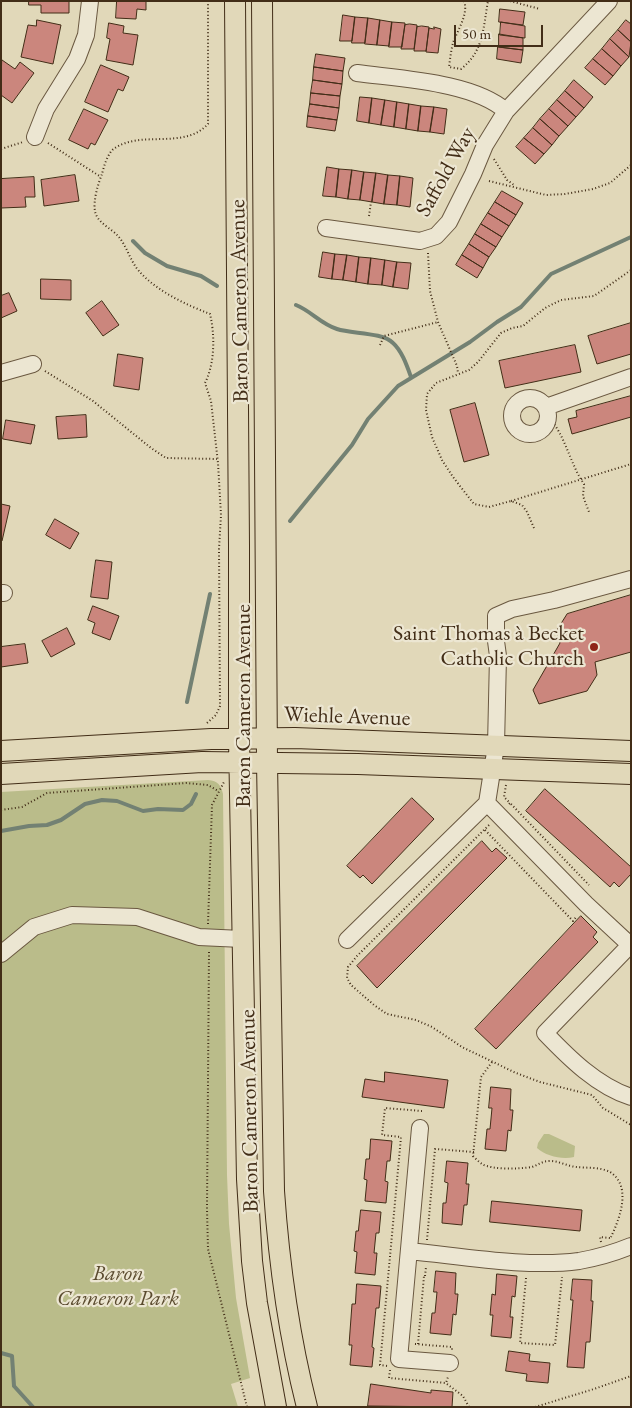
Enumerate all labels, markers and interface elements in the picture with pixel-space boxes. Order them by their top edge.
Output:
scale bar [457,15,546,47]
text: 50 m [462,24,491,43]
street label: Saffold Way [411,122,481,222]
street label: Baron Cameron Avenue [225,199,255,403]
street label: Baron Cameron Avenue [231,604,257,808]
place label: Saint Thomas à Becket Catholic Church [393,621,584,672]
marker: Saint Thomas à Becket Catholic Church [588,641,600,653]
street label: Wiehle Avenue [283,702,411,732]
street label: Baron Cameron Avenue [235,1009,265,1213]
park label: Baron Cameron Park [57,1261,179,1312]

